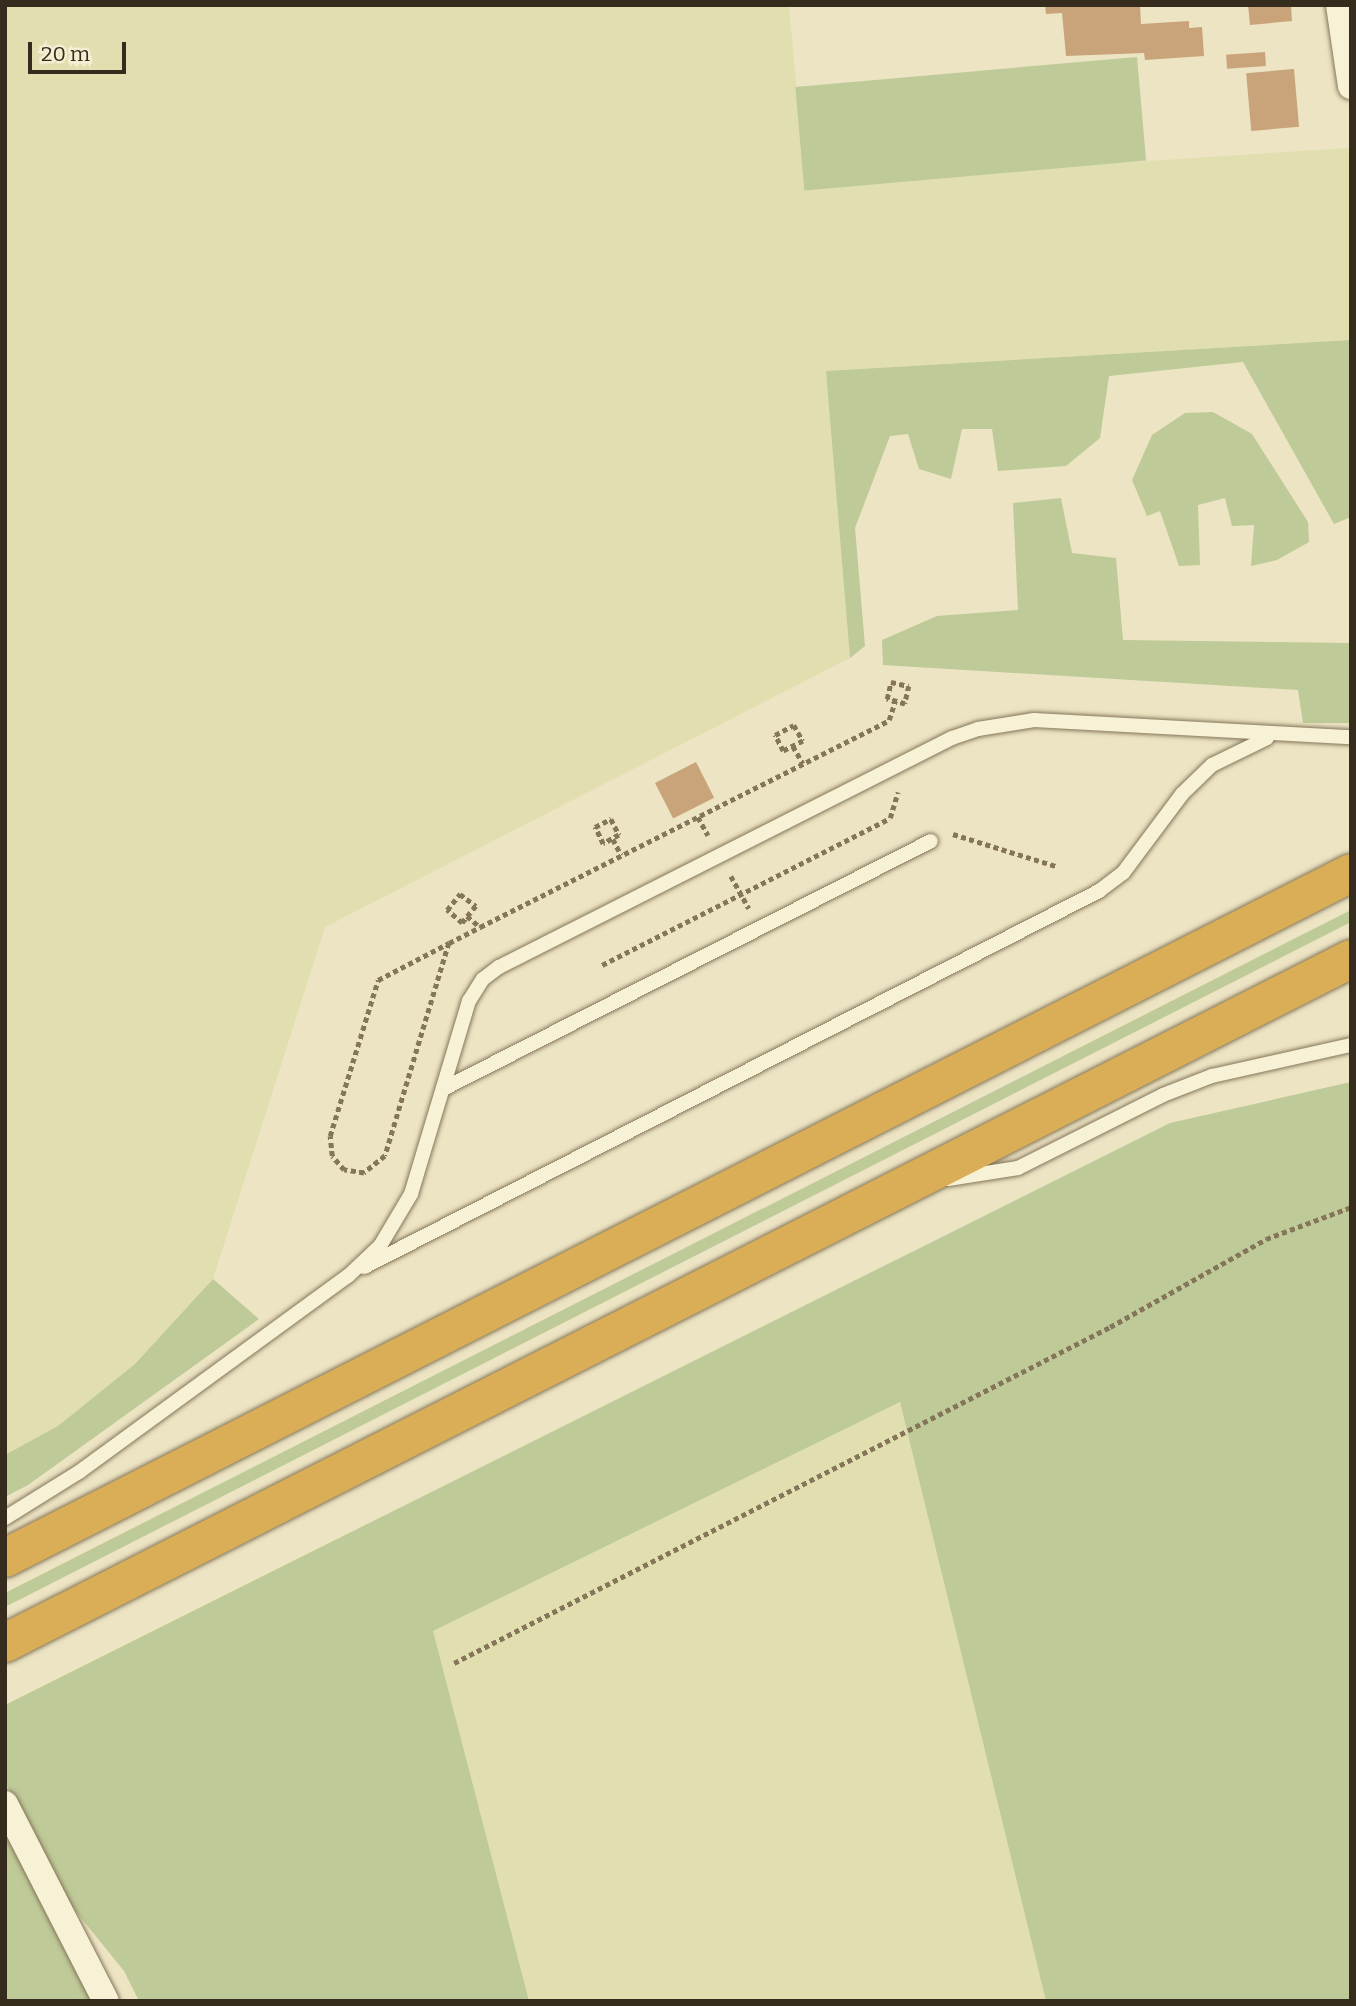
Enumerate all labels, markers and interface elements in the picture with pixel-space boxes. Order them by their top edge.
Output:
scale bar [32,28,130,72]
text: 20 m [41,41,90,67]

